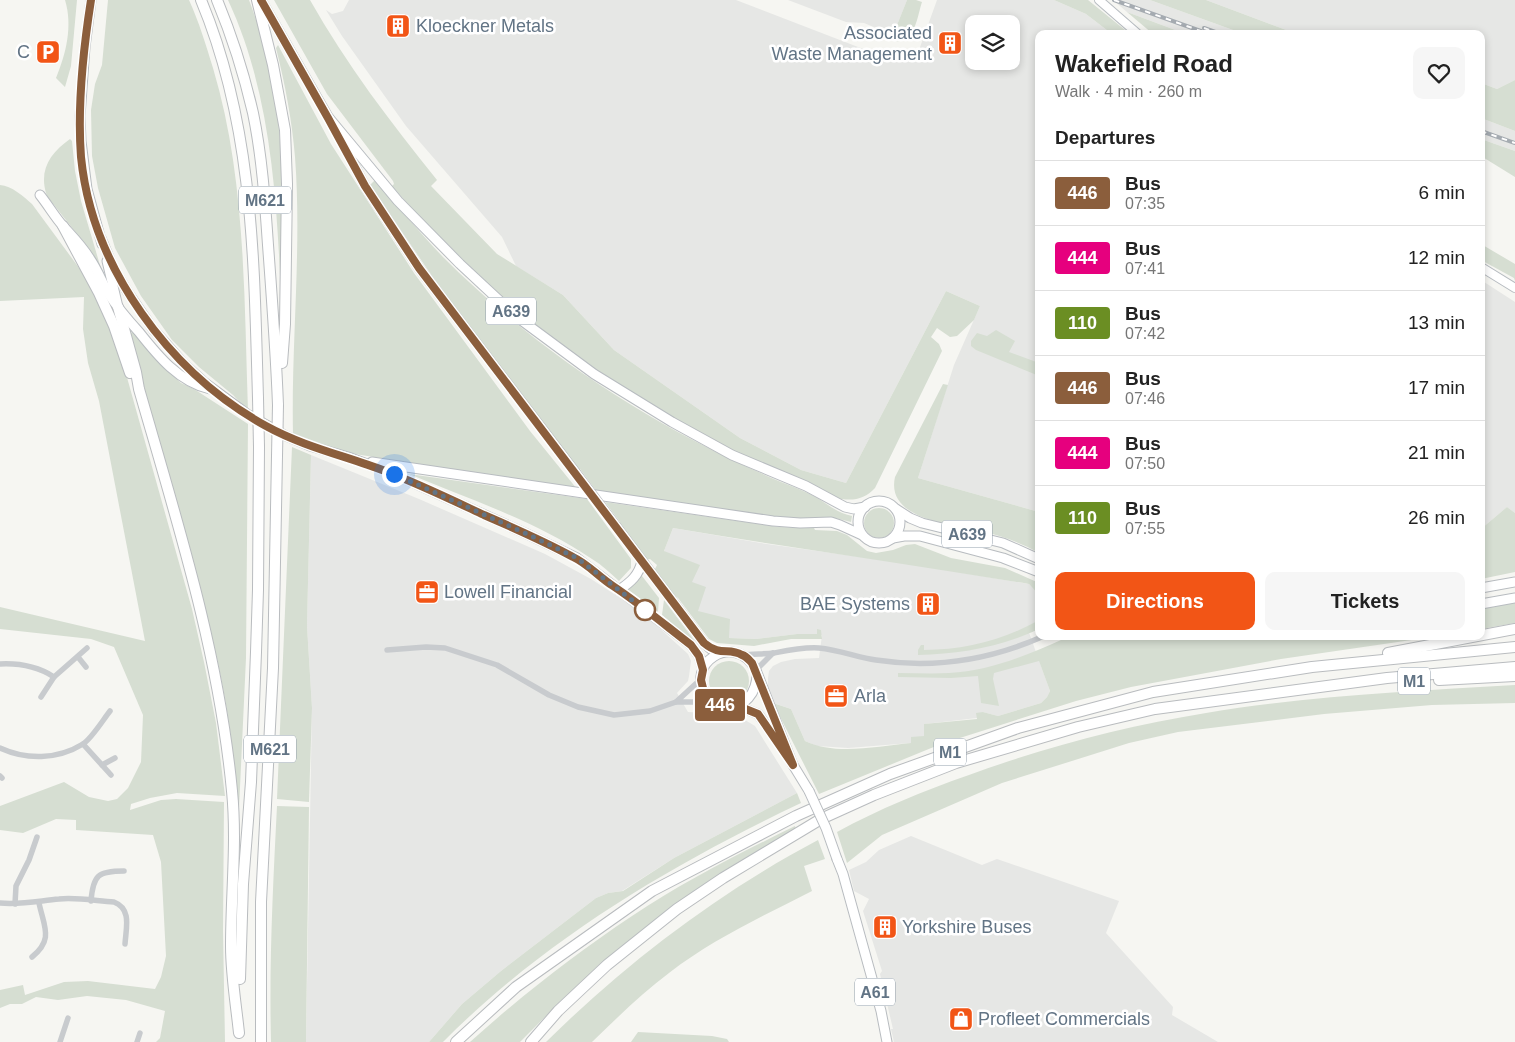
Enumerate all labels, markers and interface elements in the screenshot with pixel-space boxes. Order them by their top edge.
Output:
building icon: Kloeckner Metals [385,13,411,39]
map controls [965,15,1020,70]
button: layers [965,15,1020,70]
place label: Kloeckner Metals [416,16,554,36]
place label: Associated Waste Management [772,23,932,64]
building icon: Associated Waste Management [937,30,963,56]
parking icon: C [35,39,61,65]
place label: C [17,42,30,62]
button: heart [1413,47,1465,99]
text: Wakefield Road [1055,50,1233,77]
text: Walk · 4 min · 260 m [1055,83,1202,100]
text: Departures [1055,127,1155,148]
text: Bus [1125,173,1161,194]
text: 6 min [1419,182,1465,203]
text: 446 [1067,183,1098,203]
road number: M621 [239,186,291,214]
text: 07:35 [1125,195,1165,212]
text: Bus [1125,238,1161,259]
text: 12 min [1408,247,1465,268]
text: 444 [1067,248,1098,268]
text: 07:41 [1125,260,1165,277]
road number: A639 [486,298,536,324]
text: Bus [1125,303,1161,324]
text: 13 min [1408,312,1465,333]
text: 110 [1068,313,1097,333]
text: 07:42 [1125,325,1165,342]
text: Bus [1125,368,1161,389]
text: 17 min [1408,377,1465,398]
text: 446 [1067,378,1098,398]
text: 07:46 [1125,390,1165,407]
text: Bus [1125,433,1161,454]
text: 21 min [1408,442,1465,463]
text: 444 [1067,443,1098,463]
text: 07:50 [1125,455,1165,472]
your location [382,462,407,487]
text: Bus [1125,498,1161,519]
text: 26 min [1408,507,1465,528]
text: 110 [1068,508,1097,528]
road number: A639 [942,520,992,548]
text: 07:55 [1125,520,1165,537]
button: Directions [1055,572,1255,630]
button: Tickets [1265,572,1465,630]
office icon: Lowell Financial [414,579,440,605]
place label: Lowell Financial [444,582,572,602]
building icon: BAE Systems [915,591,941,617]
place label: BAE Systems [800,594,910,614]
unlabelled marker [634,599,656,621]
road number: M1 [1398,668,1430,694]
office icon: Arla [823,683,849,709]
place label: Arla [854,686,887,706]
line badge: 446 [691,689,749,721]
text: 446 [705,695,735,715]
road number: M621 [244,736,296,762]
road number: M1 [934,739,966,766]
building icon: Yorkshire Buses [872,914,898,940]
place label: Yorkshire Buses [902,917,1031,937]
road number: A61 [855,979,895,1006]
shop icon: Profleet Commercials [948,1006,974,1032]
place label: Profleet Commercials [978,1009,1150,1029]

